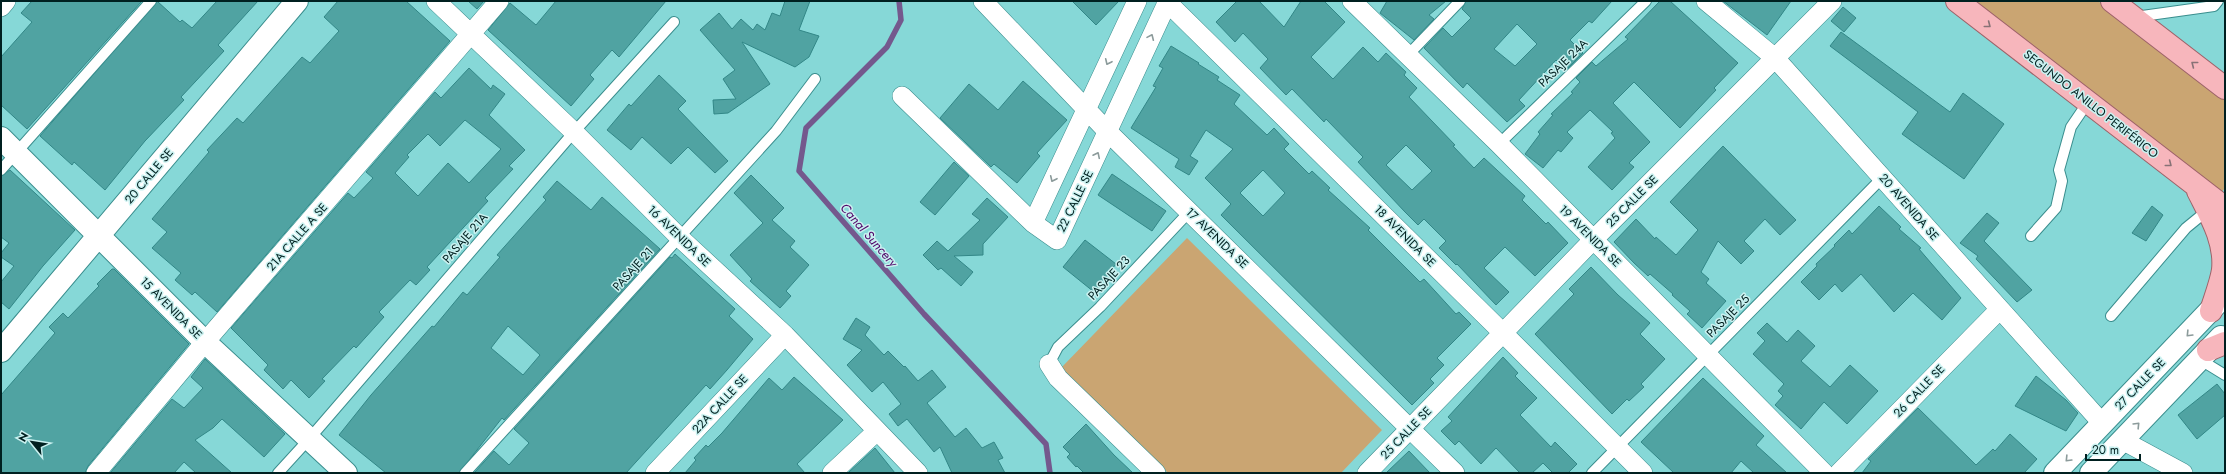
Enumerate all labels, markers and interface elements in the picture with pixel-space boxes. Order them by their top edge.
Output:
one-way arrow [1984,20,1991,27]
one-way arrow [1147,34,1155,41]
street label: PASAJE 24A [1534,35,1592,91]
street label: SEGUNDO ANILLO PERIFÉRICO [2020,45,2162,163]
one-way arrow [1105,57,1113,65]
one-way arrow [2192,62,2199,69]
street label: 20 CALLE SE [120,144,178,208]
one-way arrow [1092,152,1100,160]
one-way arrow [2164,159,2171,166]
street label: 22 CALLE SE [1052,167,1098,235]
street label: 20 AVENIDA SE [1875,170,1943,244]
street label: 25 CALLE SE [1602,171,1662,231]
one-way arrow [1050,175,1058,183]
street label: 21A CALLE A SE [262,199,332,275]
water label: Canal Suncery [836,199,903,272]
street label: 16 AVENIDA SE [643,201,715,271]
street label: 18 AVENIDA SE [1370,201,1440,271]
street label: 19 AVENIDA SE [1555,201,1625,271]
street label: 17 AVENIDA SE [1182,203,1252,273]
street label: PASAJE 21A [438,209,492,267]
street label: PASAJE 21 [608,243,658,295]
street label: PASAJE 23 [1084,252,1135,304]
street label: 15 AVENIDA SE [136,273,206,343]
street label: PASAJE 25 [1702,290,1754,342]
one-way arrow [2186,329,2194,337]
street label: 27 CALLE SE [2110,354,2170,414]
street label: 26 CALLE SE [1889,360,1949,422]
street label: 22A CALLE SE [688,370,752,438]
street label: 25 CALLE SE [1376,403,1436,463]
north arrow [12,422,52,462]
one-way arrow [2132,422,2140,430]
text: N [14,429,32,445]
scale bar [2086,436,2140,462]
text: 20 m [2092,441,2119,459]
one-way arrow [2065,454,2073,462]

